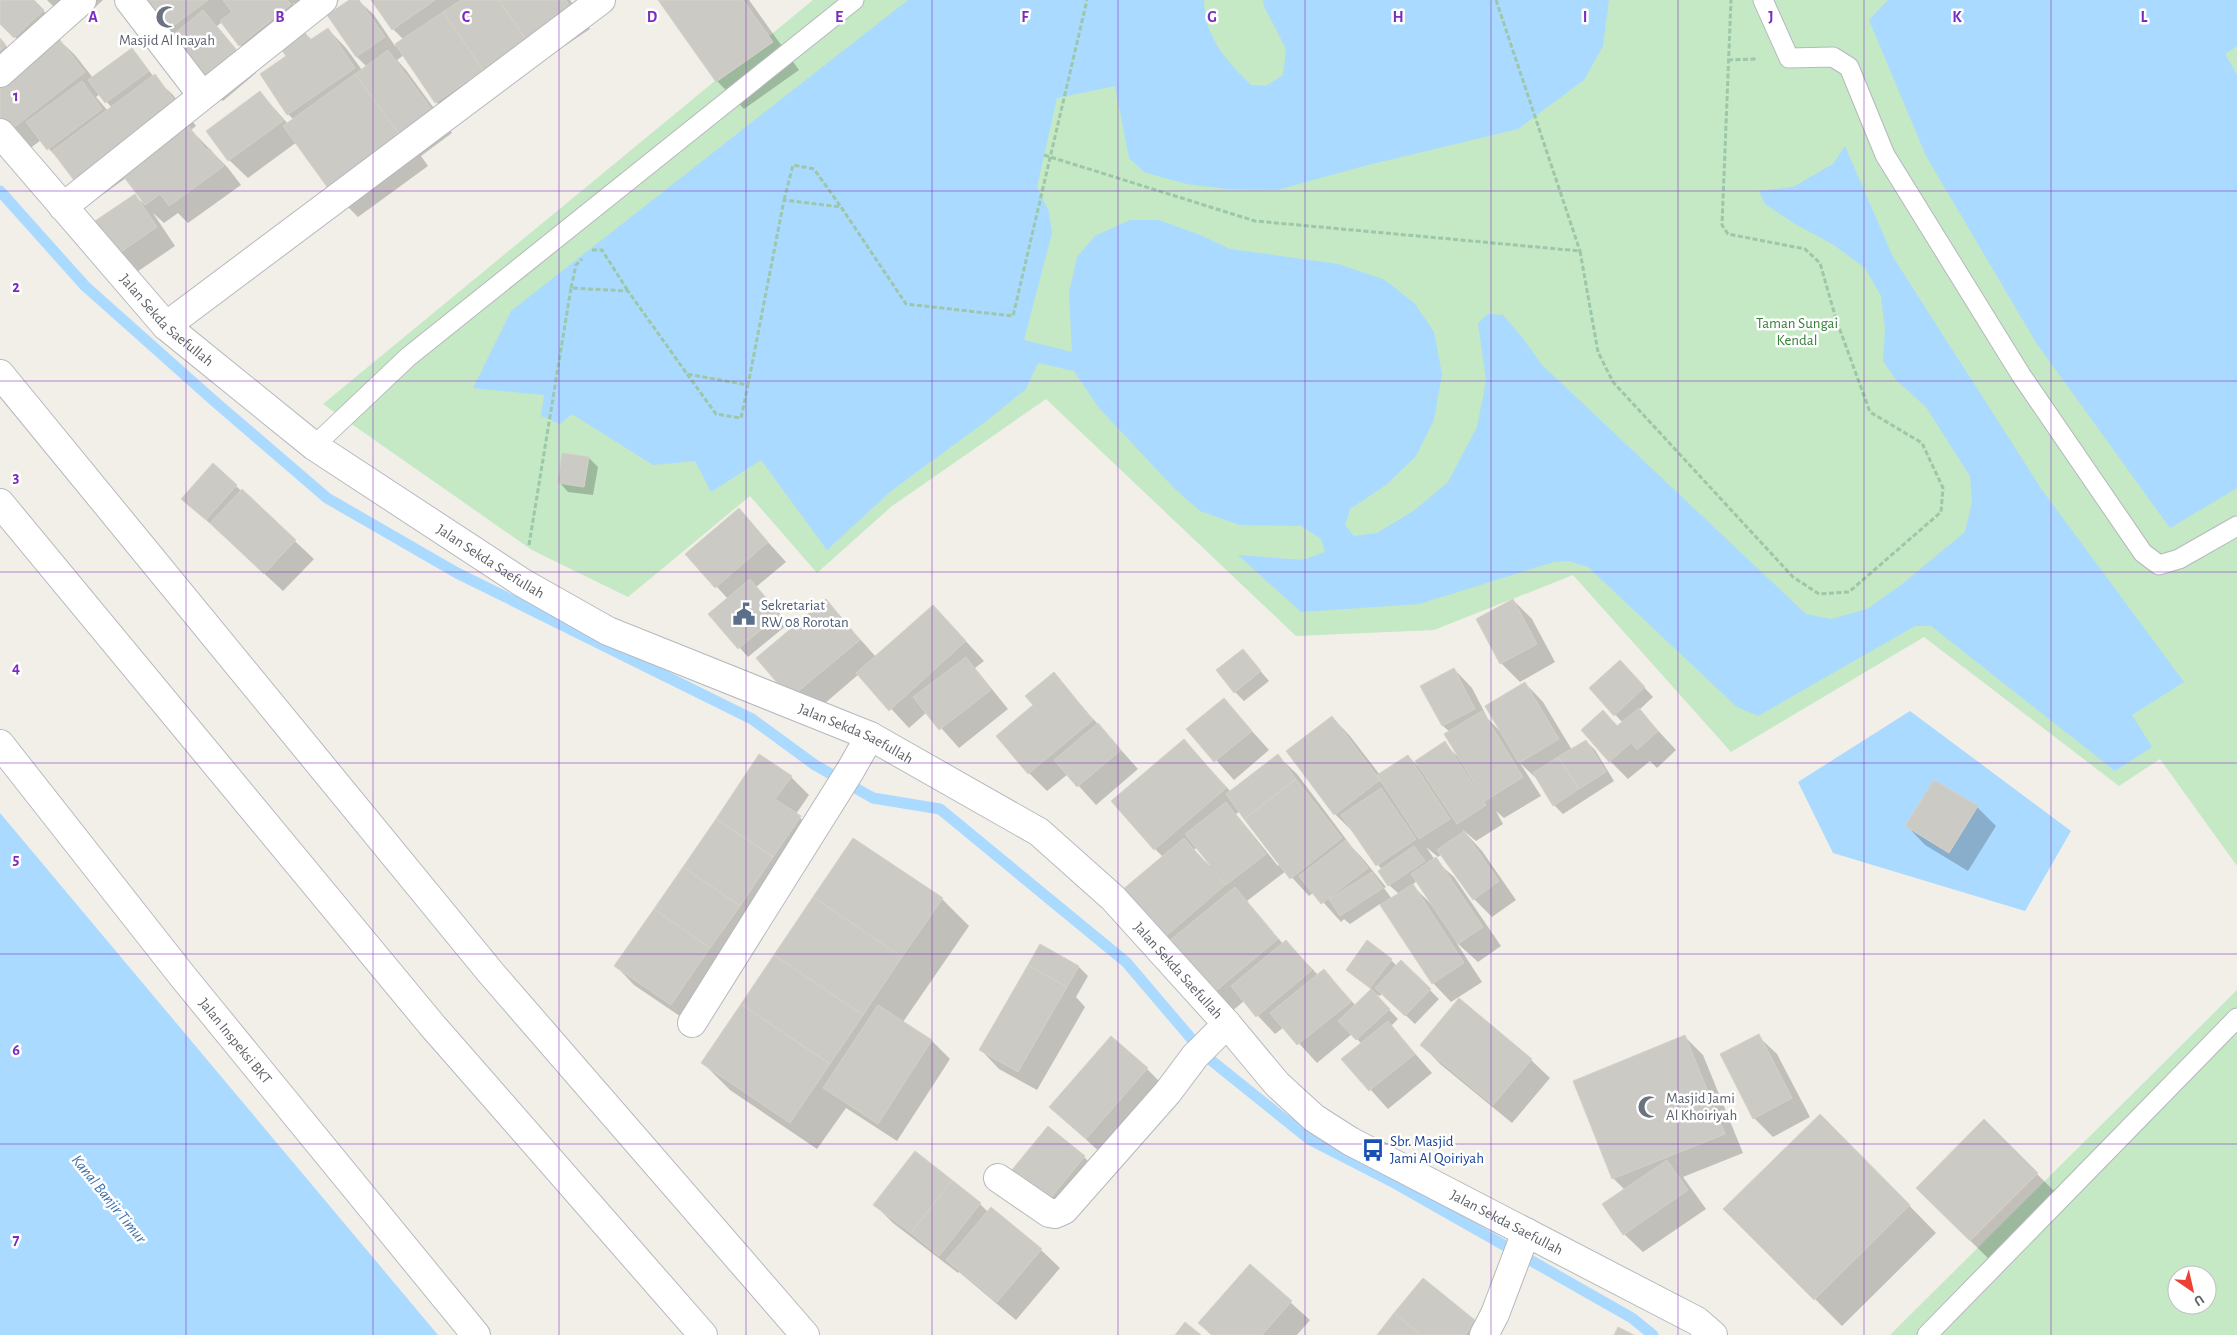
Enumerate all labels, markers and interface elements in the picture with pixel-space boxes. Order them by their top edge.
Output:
mosque icon: Masjid Al Inayah [154,4,180,30]
text: A [88,9,98,25]
text: B [275,9,285,25]
text: C [462,9,471,25]
text: D [647,9,658,25]
text: E [835,9,843,25]
text: F [1021,9,1029,25]
text: G [1207,9,1217,25]
text: H [1392,9,1404,25]
text: I [1583,9,1587,25]
text: J [1768,9,1774,25]
text: K [1952,9,1962,25]
text: L [2141,9,2148,25]
place label: Masjid Al Inayah [119,33,215,48]
text: 1 [13,88,19,104]
street label: Jalan Sekda Saefullah [117,271,216,369]
text: 2 [12,279,20,295]
park label: Taman Sungai Kendal [1756,316,1838,348]
text: 3 [13,469,20,485]
street label: Jalan Sekda Saefullah [434,521,547,601]
place label: Sekretariat RW 08 Rorotan [761,598,849,630]
public building icon: Sekretariat RW 08 Rorotan [731,601,757,627]
text: 4 [12,660,20,676]
street label: Jalan Sekda Saefullah [797,701,916,766]
text: 5 [13,851,20,867]
street label: Jalan Sekda Saefullah [1131,919,1226,1022]
street label: Jalan Inspeksi BKT [196,995,275,1087]
text: 6 [12,1042,20,1058]
place label: Masjid Jami Al Khoiriyah [1666,1091,1737,1123]
mosque icon: Masjid Jami Al Khoiriyah [1636,1094,1662,1120]
place label: Sbr. Masjid Jami Al Qoiriyah [1390,1134,1484,1166]
bus stop icon: Sbr. Masjid Jami Al Qoiriyah [1360,1137,1386,1163]
water label: Kanal Banjir Timur [68,1152,150,1247]
street label: Jalan Sekda Saefullah [1448,1187,1566,1258]
text: 7 [13,1232,20,1248]
north arrow [2167,1265,2217,1315]
text: U [2191,1292,2206,1308]

